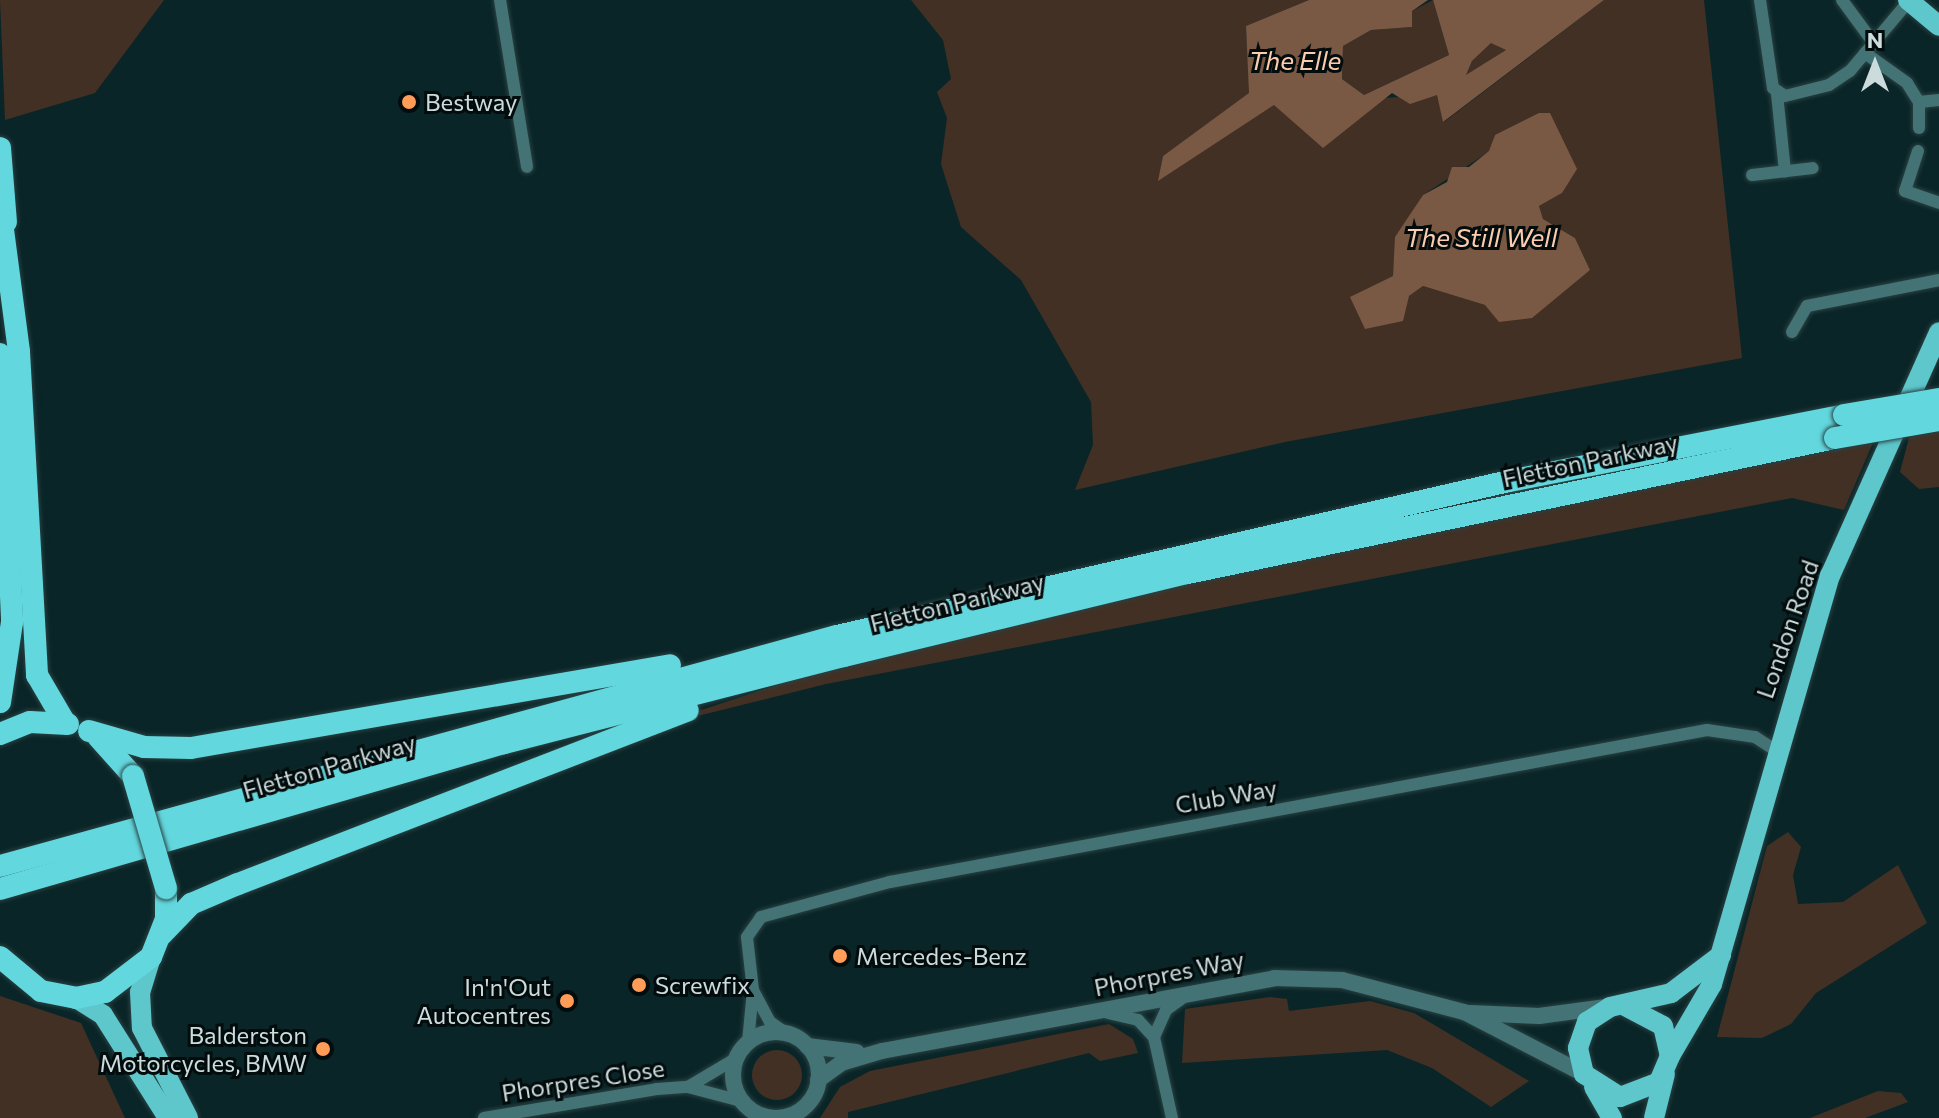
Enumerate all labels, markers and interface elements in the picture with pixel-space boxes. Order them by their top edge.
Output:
north arrow [1835,24,1915,104]
text: N [1867,26,1883,53]
water label: The Elle [1249,44,1341,76]
place label: Bestway [425,88,518,116]
marker: Bestway [400,93,418,111]
water label: The Still Well [1405,221,1557,253]
street label: Fletton Parkway [1500,427,1680,493]
street label: London Road [1750,556,1824,702]
street label: Fletton Parkway [867,566,1047,638]
street label: Fletton Parkway [239,728,419,804]
street label: Club Way [1173,773,1279,819]
place label: Mercedes-Benz [856,942,1027,970]
street label: Phorpres Way [1092,944,1246,1002]
marker: Mercedes-Benz [831,947,849,965]
place label: Screwfix [655,971,750,999]
place label: In'n'Out Autocentres [416,973,551,1029]
marker: Screwfix [630,976,648,994]
marker: In'n'Out Autocentres [558,992,576,1010]
place label: Balderston Motorcycles, BMW [99,1021,307,1077]
marker: Balderston Motorcycles, BMW [314,1040,332,1058]
street label: Phorpres Close [500,1053,666,1107]

